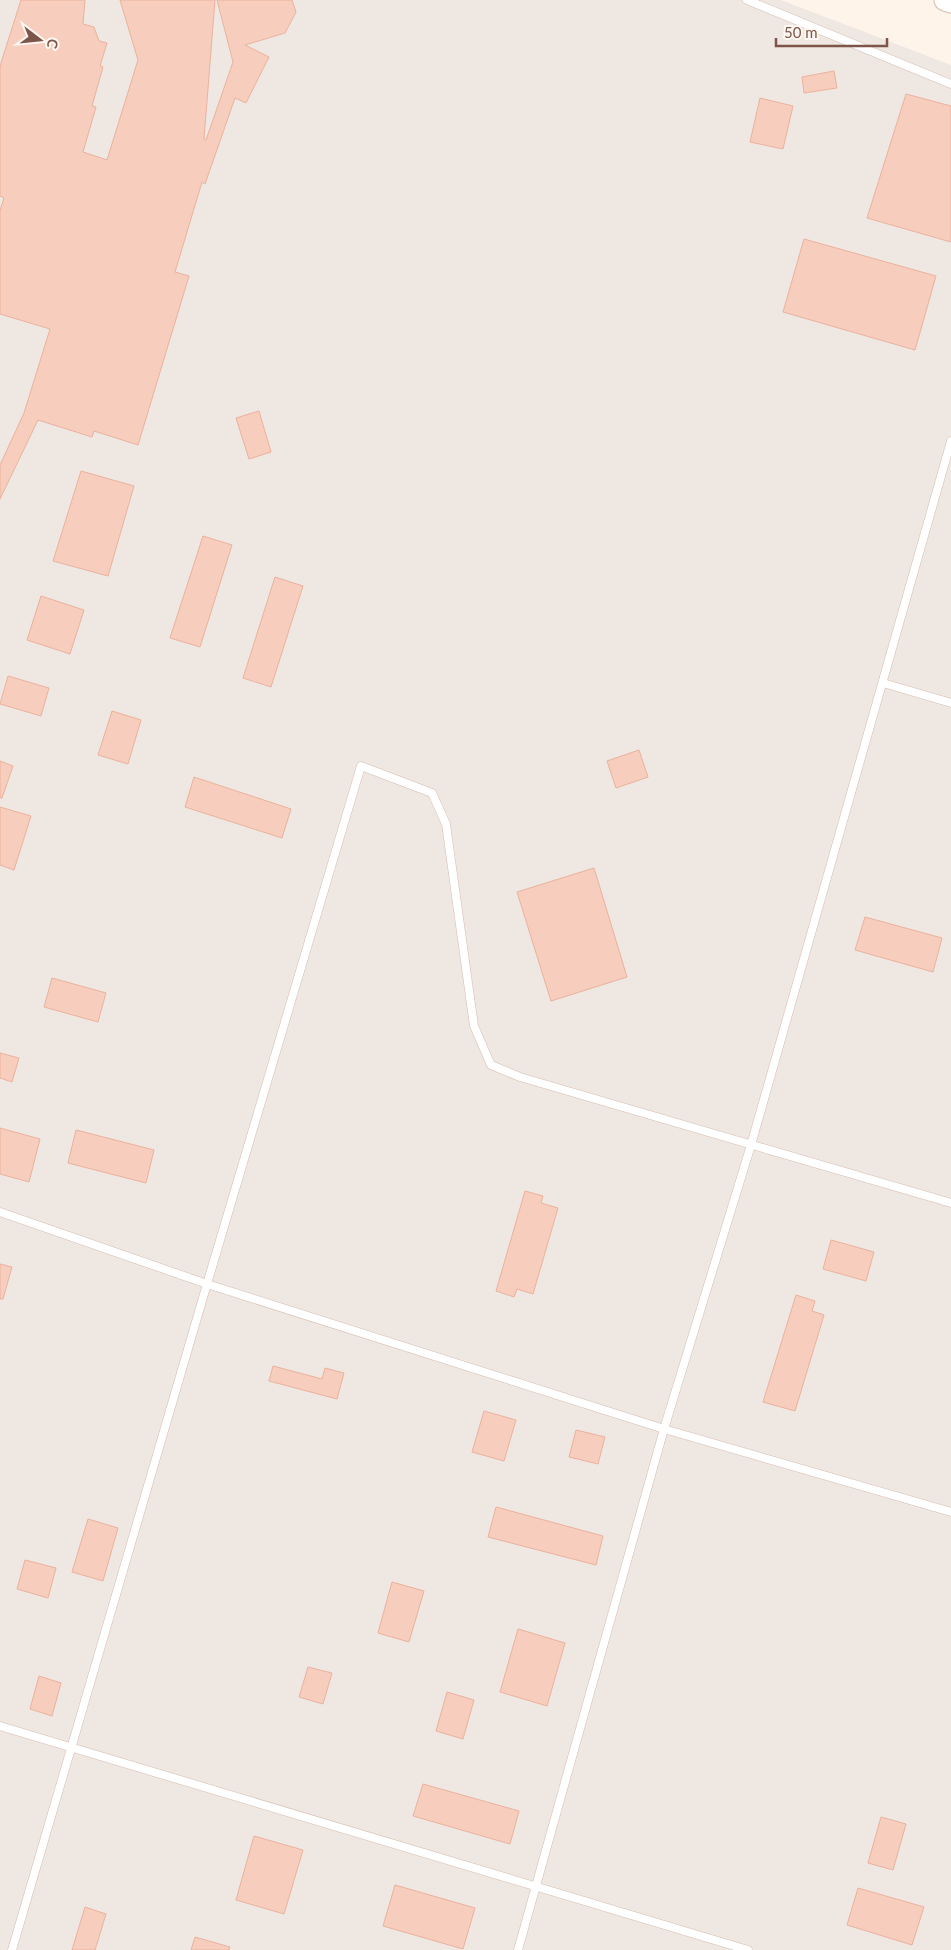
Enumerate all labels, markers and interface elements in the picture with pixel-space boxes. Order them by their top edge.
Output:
north arrow [15,15,65,65]
scale bar [776,15,887,47]
text: 50 m [784,23,818,41]
text: С [43,37,62,51]

